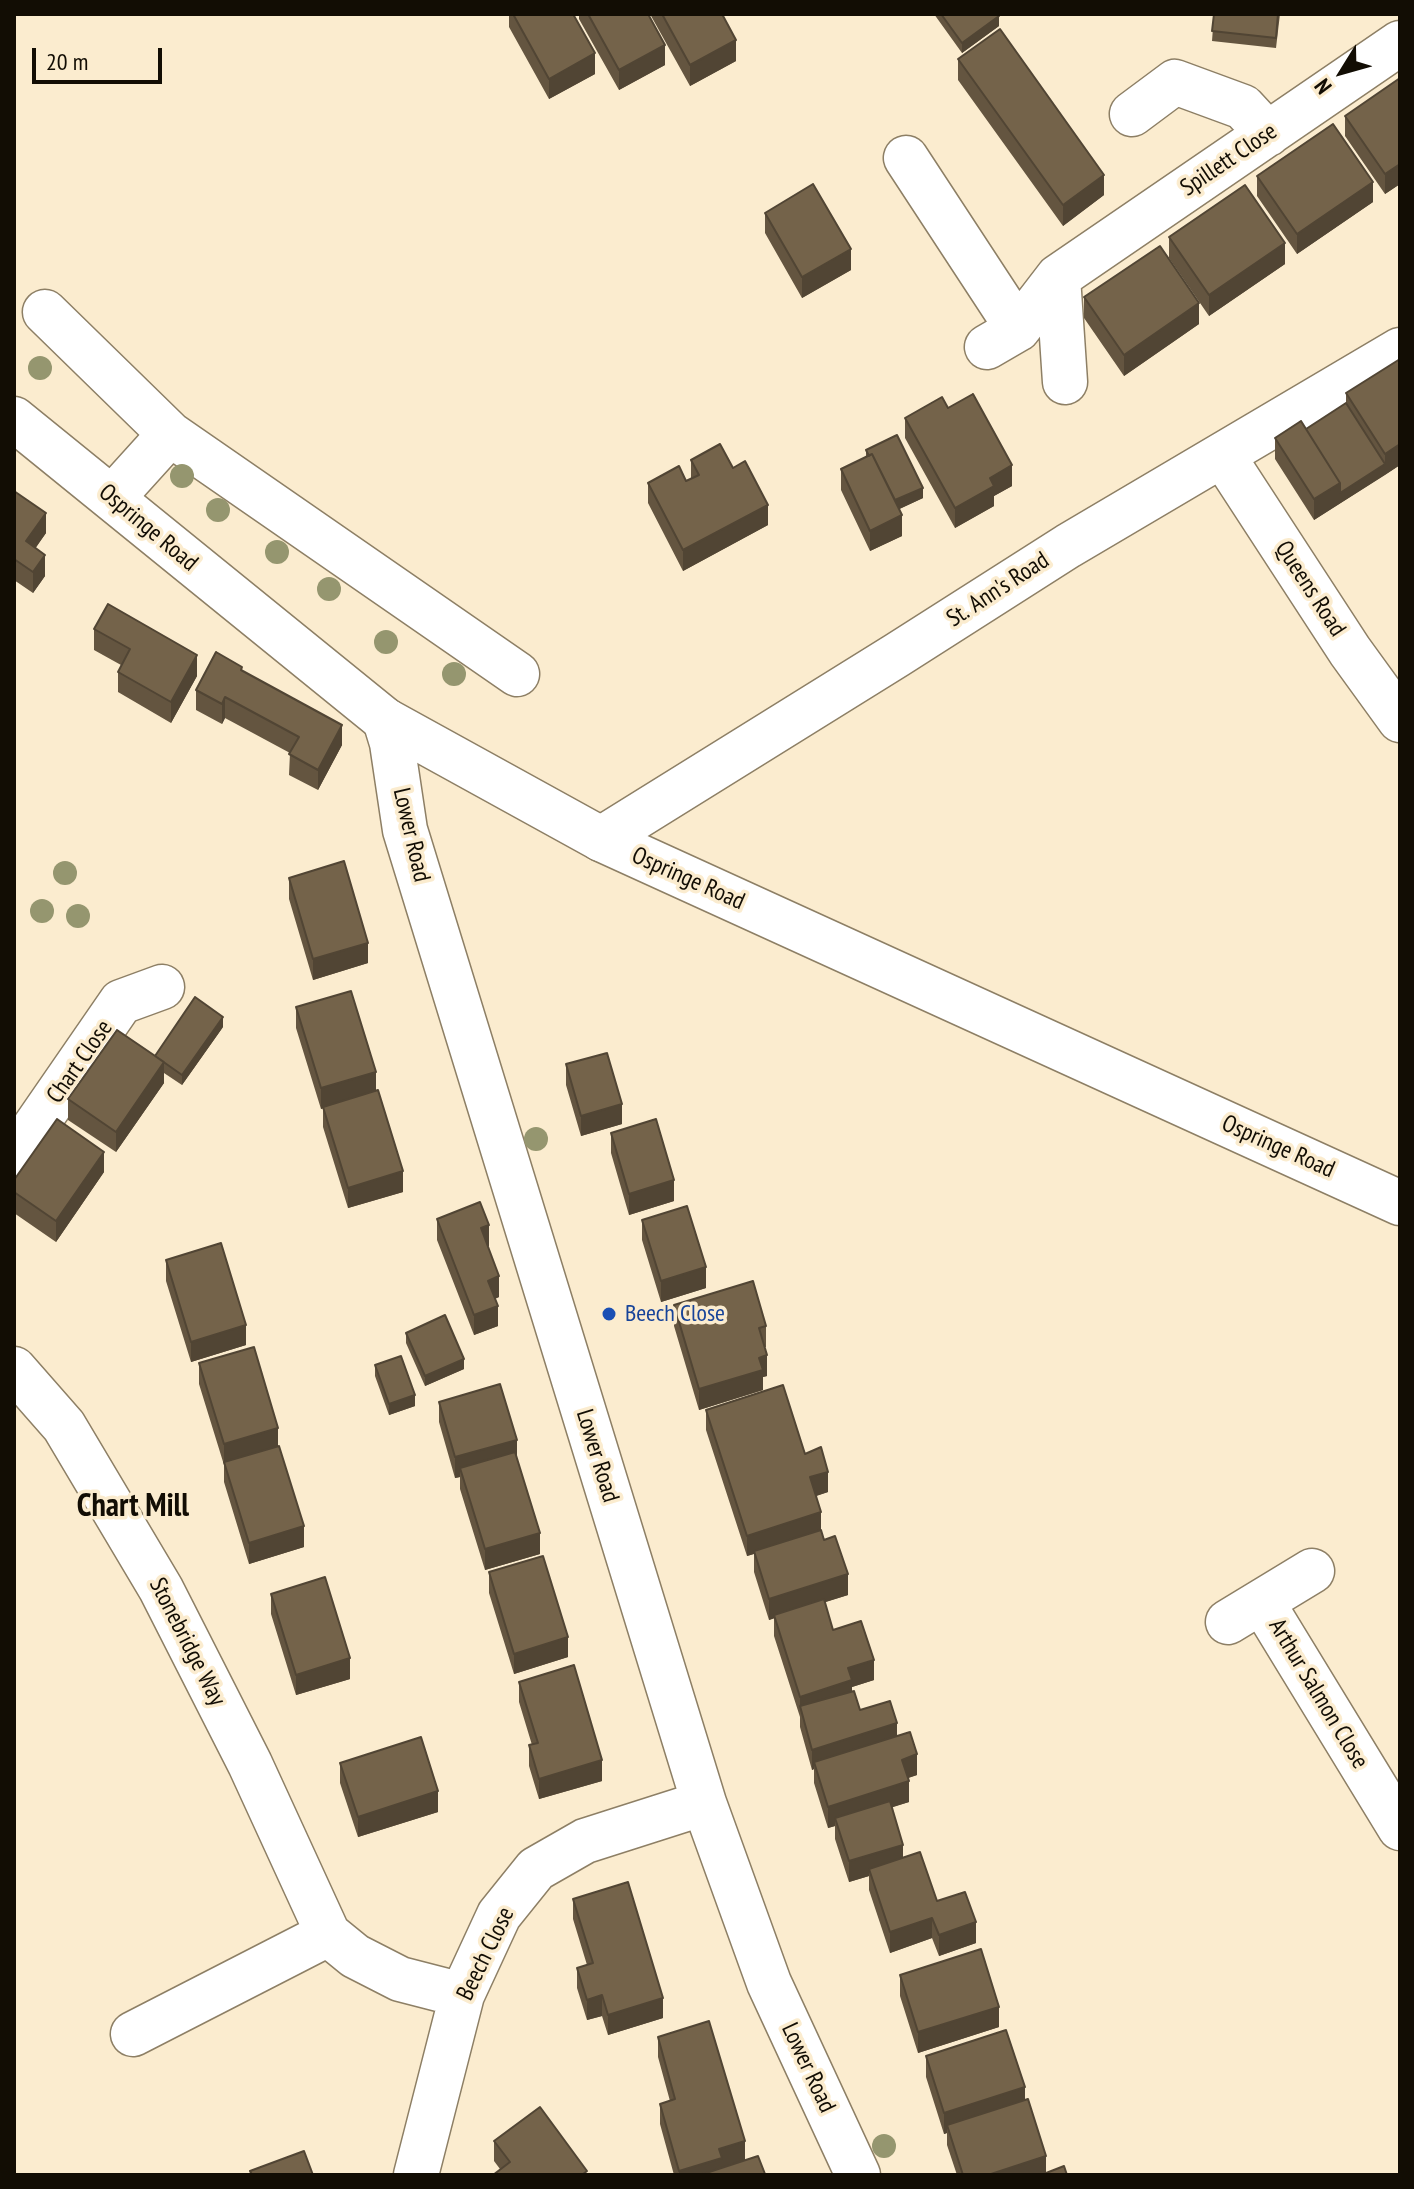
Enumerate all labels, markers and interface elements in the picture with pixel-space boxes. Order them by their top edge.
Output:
scale bar [36,32,166,82]
north arrow [1302,32,1382,112]
text: 20 m [46,46,88,77]
text: N [1308,73,1338,100]
street label: Spillett Close [1175,117,1283,203]
street label: Ospringe Road [93,478,203,578]
street label: Queens Road [1269,536,1351,642]
street label: St. Ann's Road [942,546,1054,634]
street label: Lower Road [386,785,436,885]
street label: Ospringe Road [627,841,749,917]
street label: Chart Close [41,1015,119,1109]
street label: Ospringe Road [1217,1109,1339,1185]
place label: Beech Close [625,1300,725,1328]
marker: Beech Close [600,1305,618,1323]
street label: Lower Road [569,1406,625,1506]
district label: Chart Mill [77,1488,189,1526]
street label: Stonebridge Way [143,1573,231,1711]
street label: Arthur Salmon Close [1262,1614,1374,1774]
street label: Beech Close [451,1903,521,2005]
street label: Lower Road [775,2019,841,2117]

